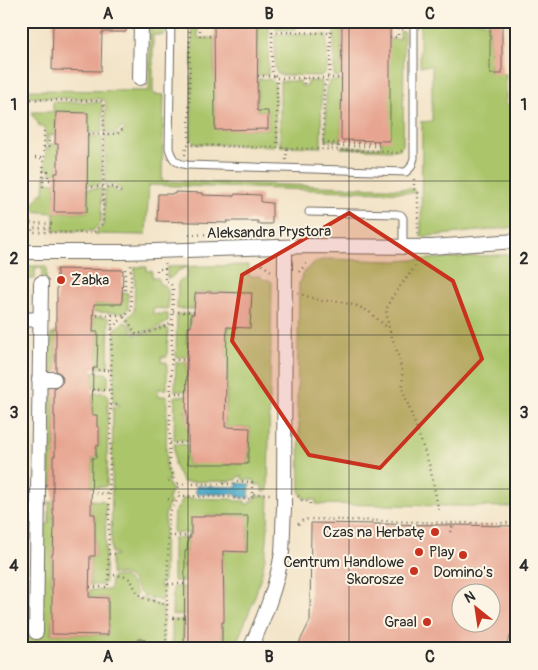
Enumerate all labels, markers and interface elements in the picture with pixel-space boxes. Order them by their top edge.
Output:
text: A [103,4,114,24]
text: B [264,4,274,24]
text: C [425,4,435,24]
text: 1 [11,95,17,115]
text: 1 [521,95,527,115]
street label: Aleksandra Prystora [207,222,331,243]
text: 2 [10,249,19,269]
text: 2 [520,249,529,269]
place label: Żabka [71,271,109,290]
marker: Żabka [55,274,67,286]
text: 3 [10,403,19,423]
text: 3 [520,403,529,423]
place label: Czas na Herbatę [323,523,425,542]
marker: Czas na Herbatę [429,526,441,538]
place label: Play [429,543,455,562]
marker: Play [413,546,425,558]
marker: Domino's [457,549,469,561]
place label: Centrum Handlowe Skorosze [283,553,405,589]
text: 4 [9,556,19,576]
text: 4 [519,556,529,576]
place label: Domino's [433,563,493,582]
marker: Centrum Handlowe Skorosze [408,565,420,577]
north arrow [450,582,500,632]
text: N [461,587,478,607]
place label: Graal [384,613,417,632]
marker: Graal [421,616,433,628]
text: A [103,647,114,667]
text: B [264,647,274,667]
text: C [425,647,435,667]

